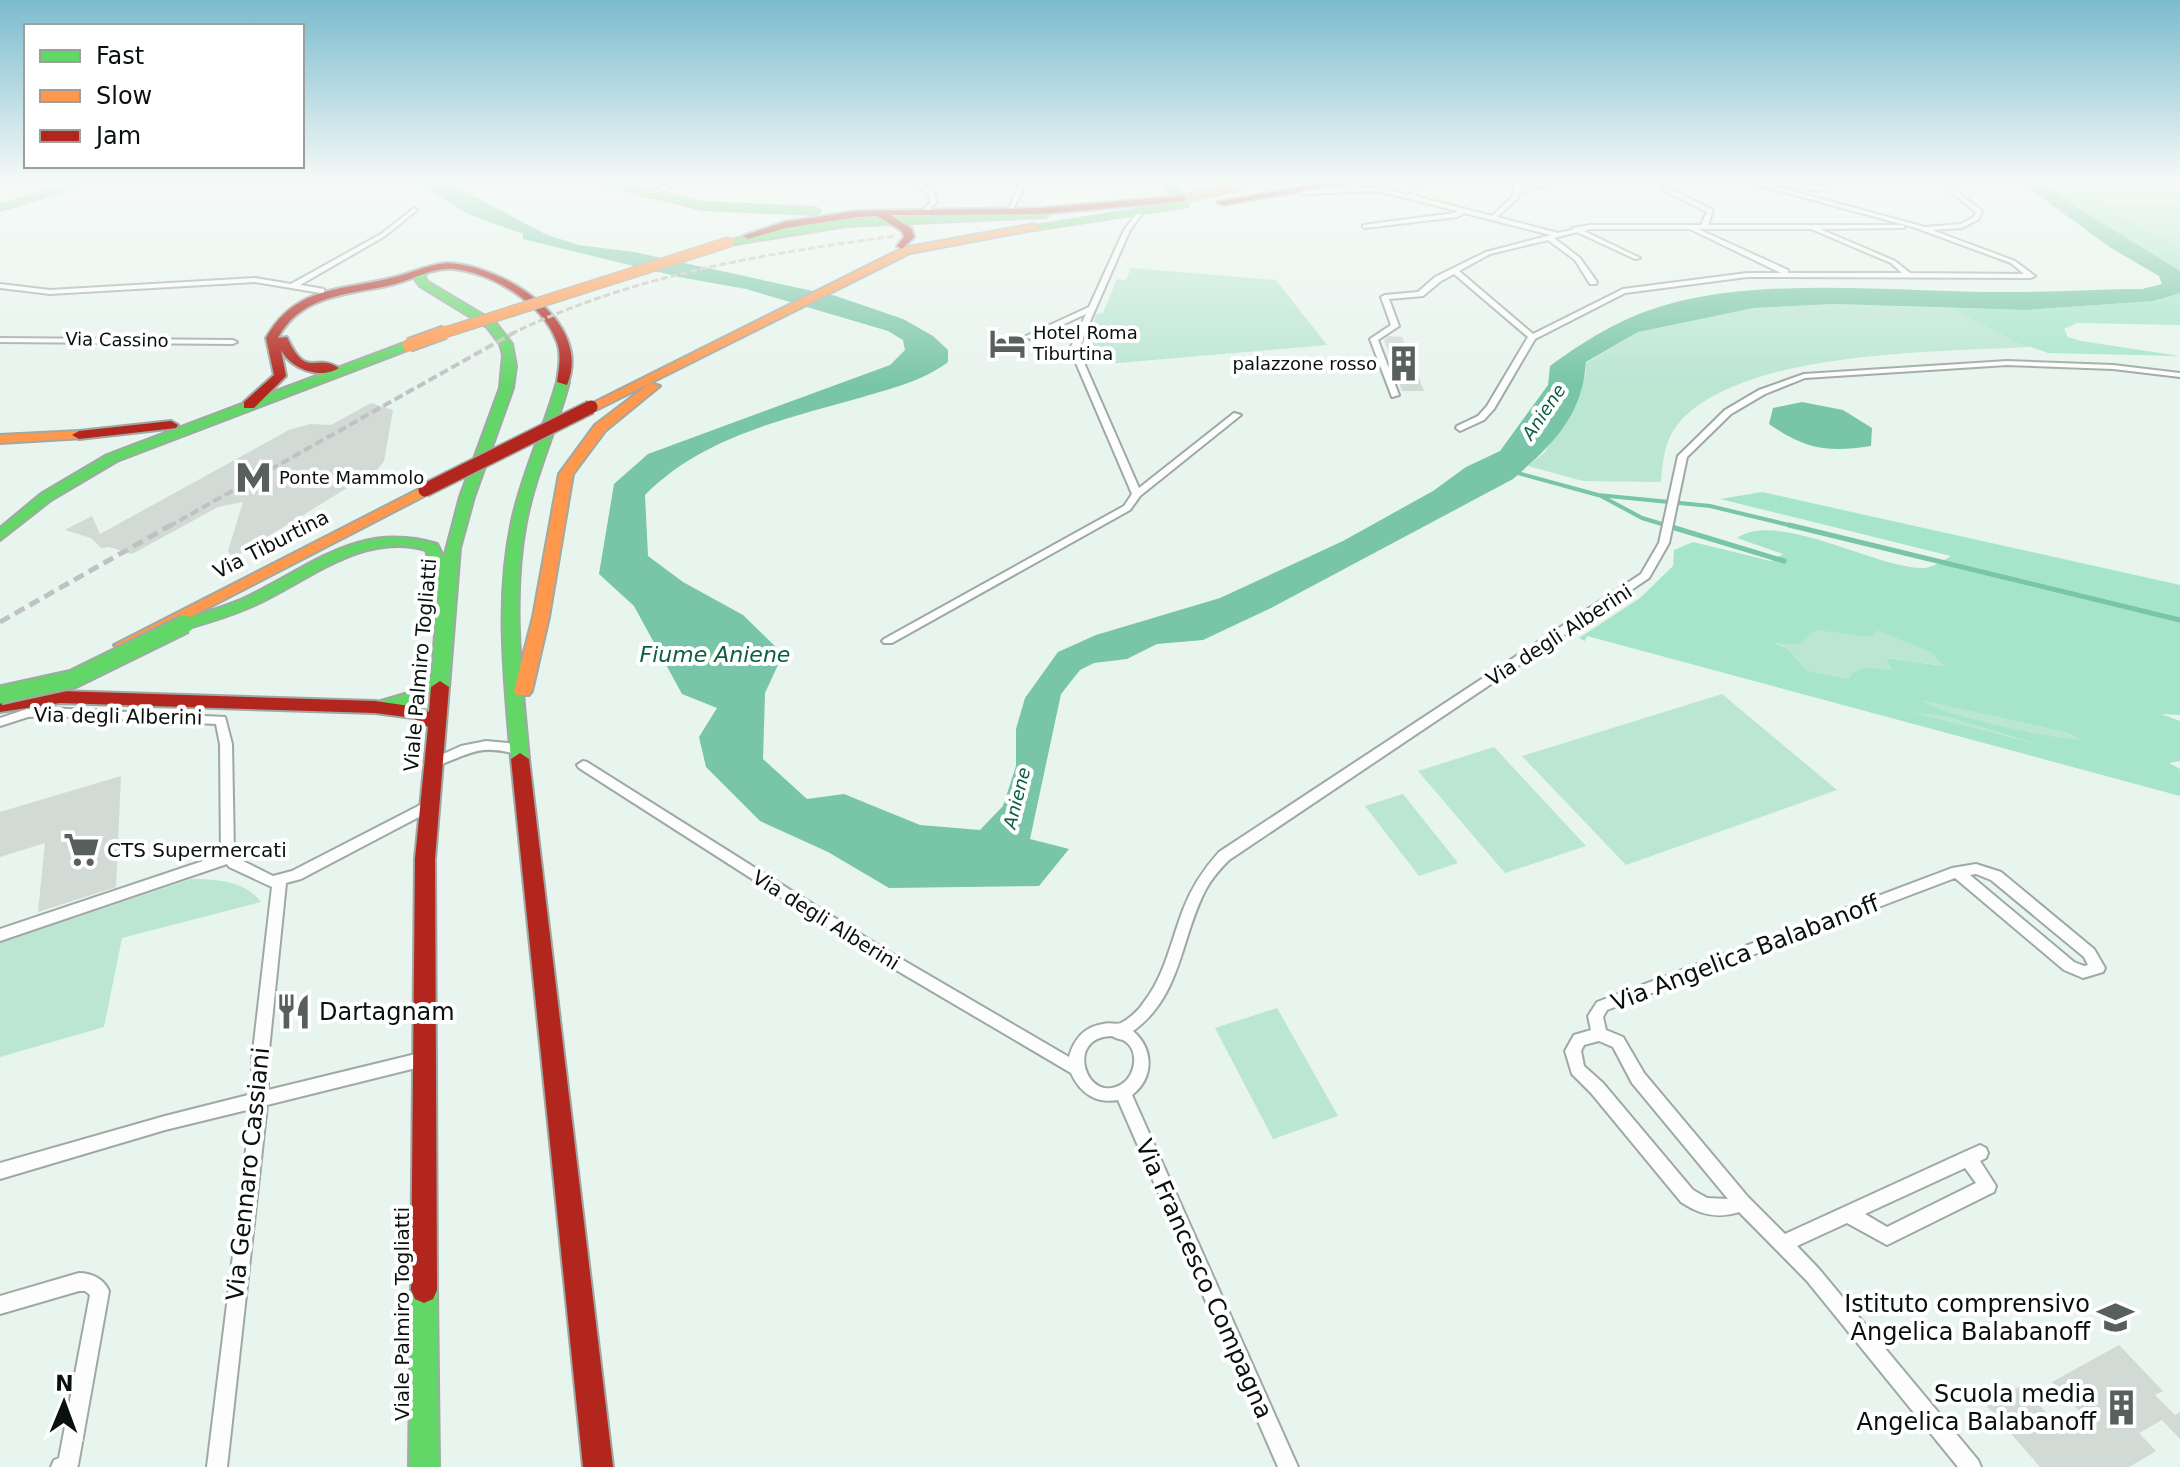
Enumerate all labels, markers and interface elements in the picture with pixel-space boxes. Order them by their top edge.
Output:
legend [24,24,304,168]
text: Fast [96,42,144,70]
text: Slow [96,82,152,110]
text: Jam [94,122,141,150]
place label: Hotel Roma Tiburtina [1032,322,1138,364]
hotel icon: Hotel Roma Tiburtina [988,324,1026,362]
street label: Via Cassino [65,328,169,351]
building icon: palazzone rosso [1384,345,1422,383]
place label: palazzone rosso [1233,353,1377,374]
water label: Aniene [1517,380,1570,444]
metro station icon: Ponte Mammolo [234,459,272,497]
place label: Ponte Mammolo [279,467,424,488]
street label: Via Tiburtina [209,505,333,583]
street label: Viale Palmiro Togliatti [399,557,441,773]
street label: Via degli Alberini [1482,579,1636,691]
water label: Fiume Aniene [640,642,790,667]
street label: Via degli Alberini [33,703,203,729]
water label: Aniene [999,765,1034,832]
supermarket icon: CTS Supermercati [62,831,100,869]
place label: CTS Supermercati [107,838,287,862]
street label: Via degli Alberini [748,865,904,975]
street label: Via Angelica Balabanoff [1607,889,1883,1017]
restaurant icon: Dartagnam [274,993,312,1031]
place label: Dartagnam [319,998,455,1026]
street label: Via Gennaro Cassiani [221,1046,275,1302]
street label: Via Francesco Compagna [1130,1135,1278,1423]
street label: Viale Palmiro Togliatti [390,1207,414,1421]
place label: Istituto comprensivo Angelica Balabanoff [1844,1290,2090,1346]
school or university icon: Istituto comprensivo Angelica Balabanoff [2097,1299,2135,1337]
north arrow [24,1363,104,1443]
text: N [55,1371,74,1396]
place label: Scuola media Angelica Balabanoff [1857,1380,2096,1436]
building icon: Scuola media Angelica Balabanoff [2103,1389,2141,1427]

